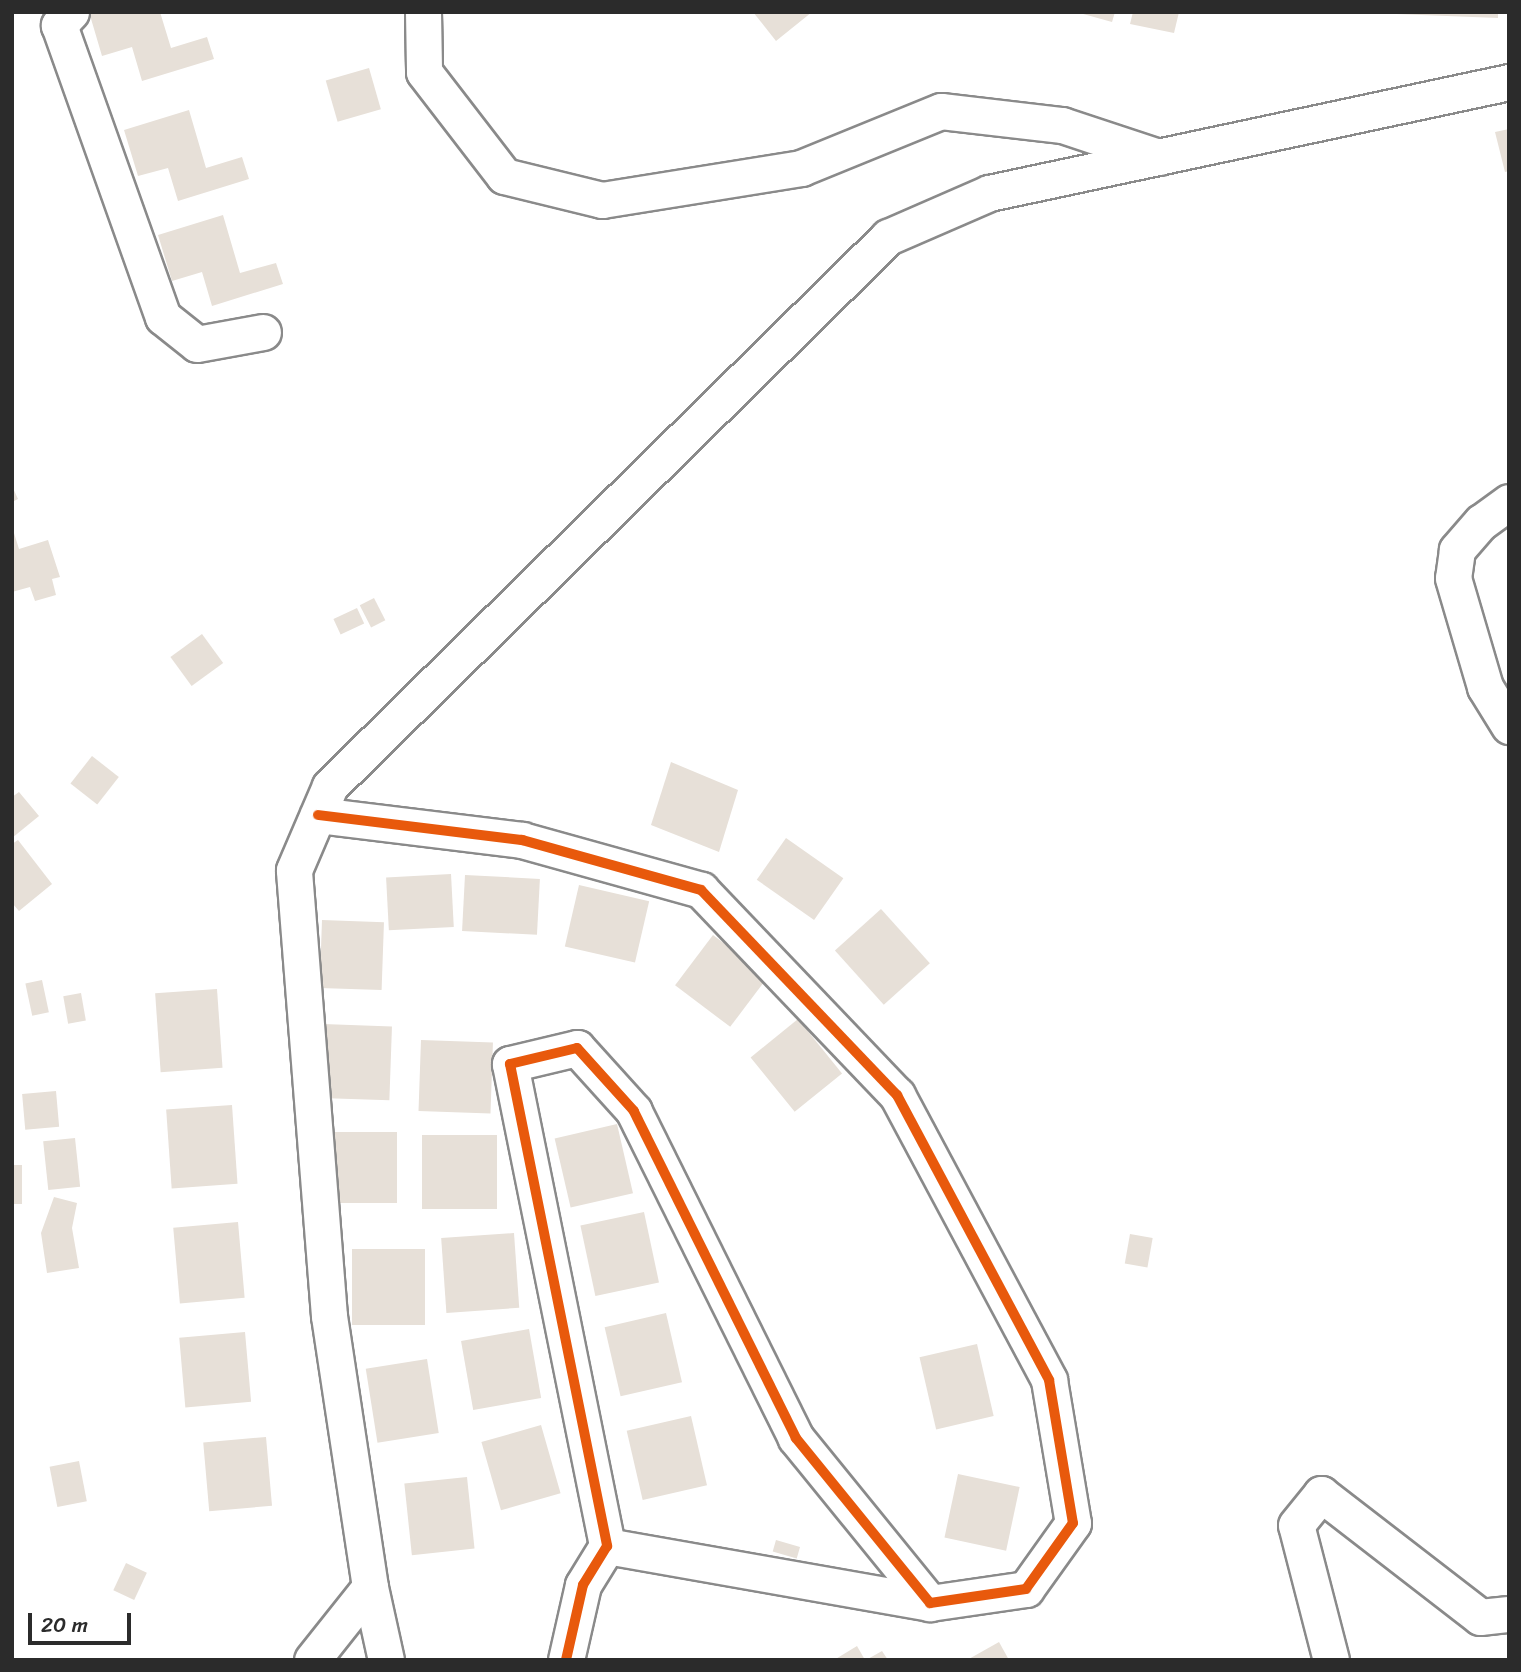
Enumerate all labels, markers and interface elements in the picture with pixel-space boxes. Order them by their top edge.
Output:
scale bar [32,1598,135,1642]
text: 20 m [41,1606,88,1644]

